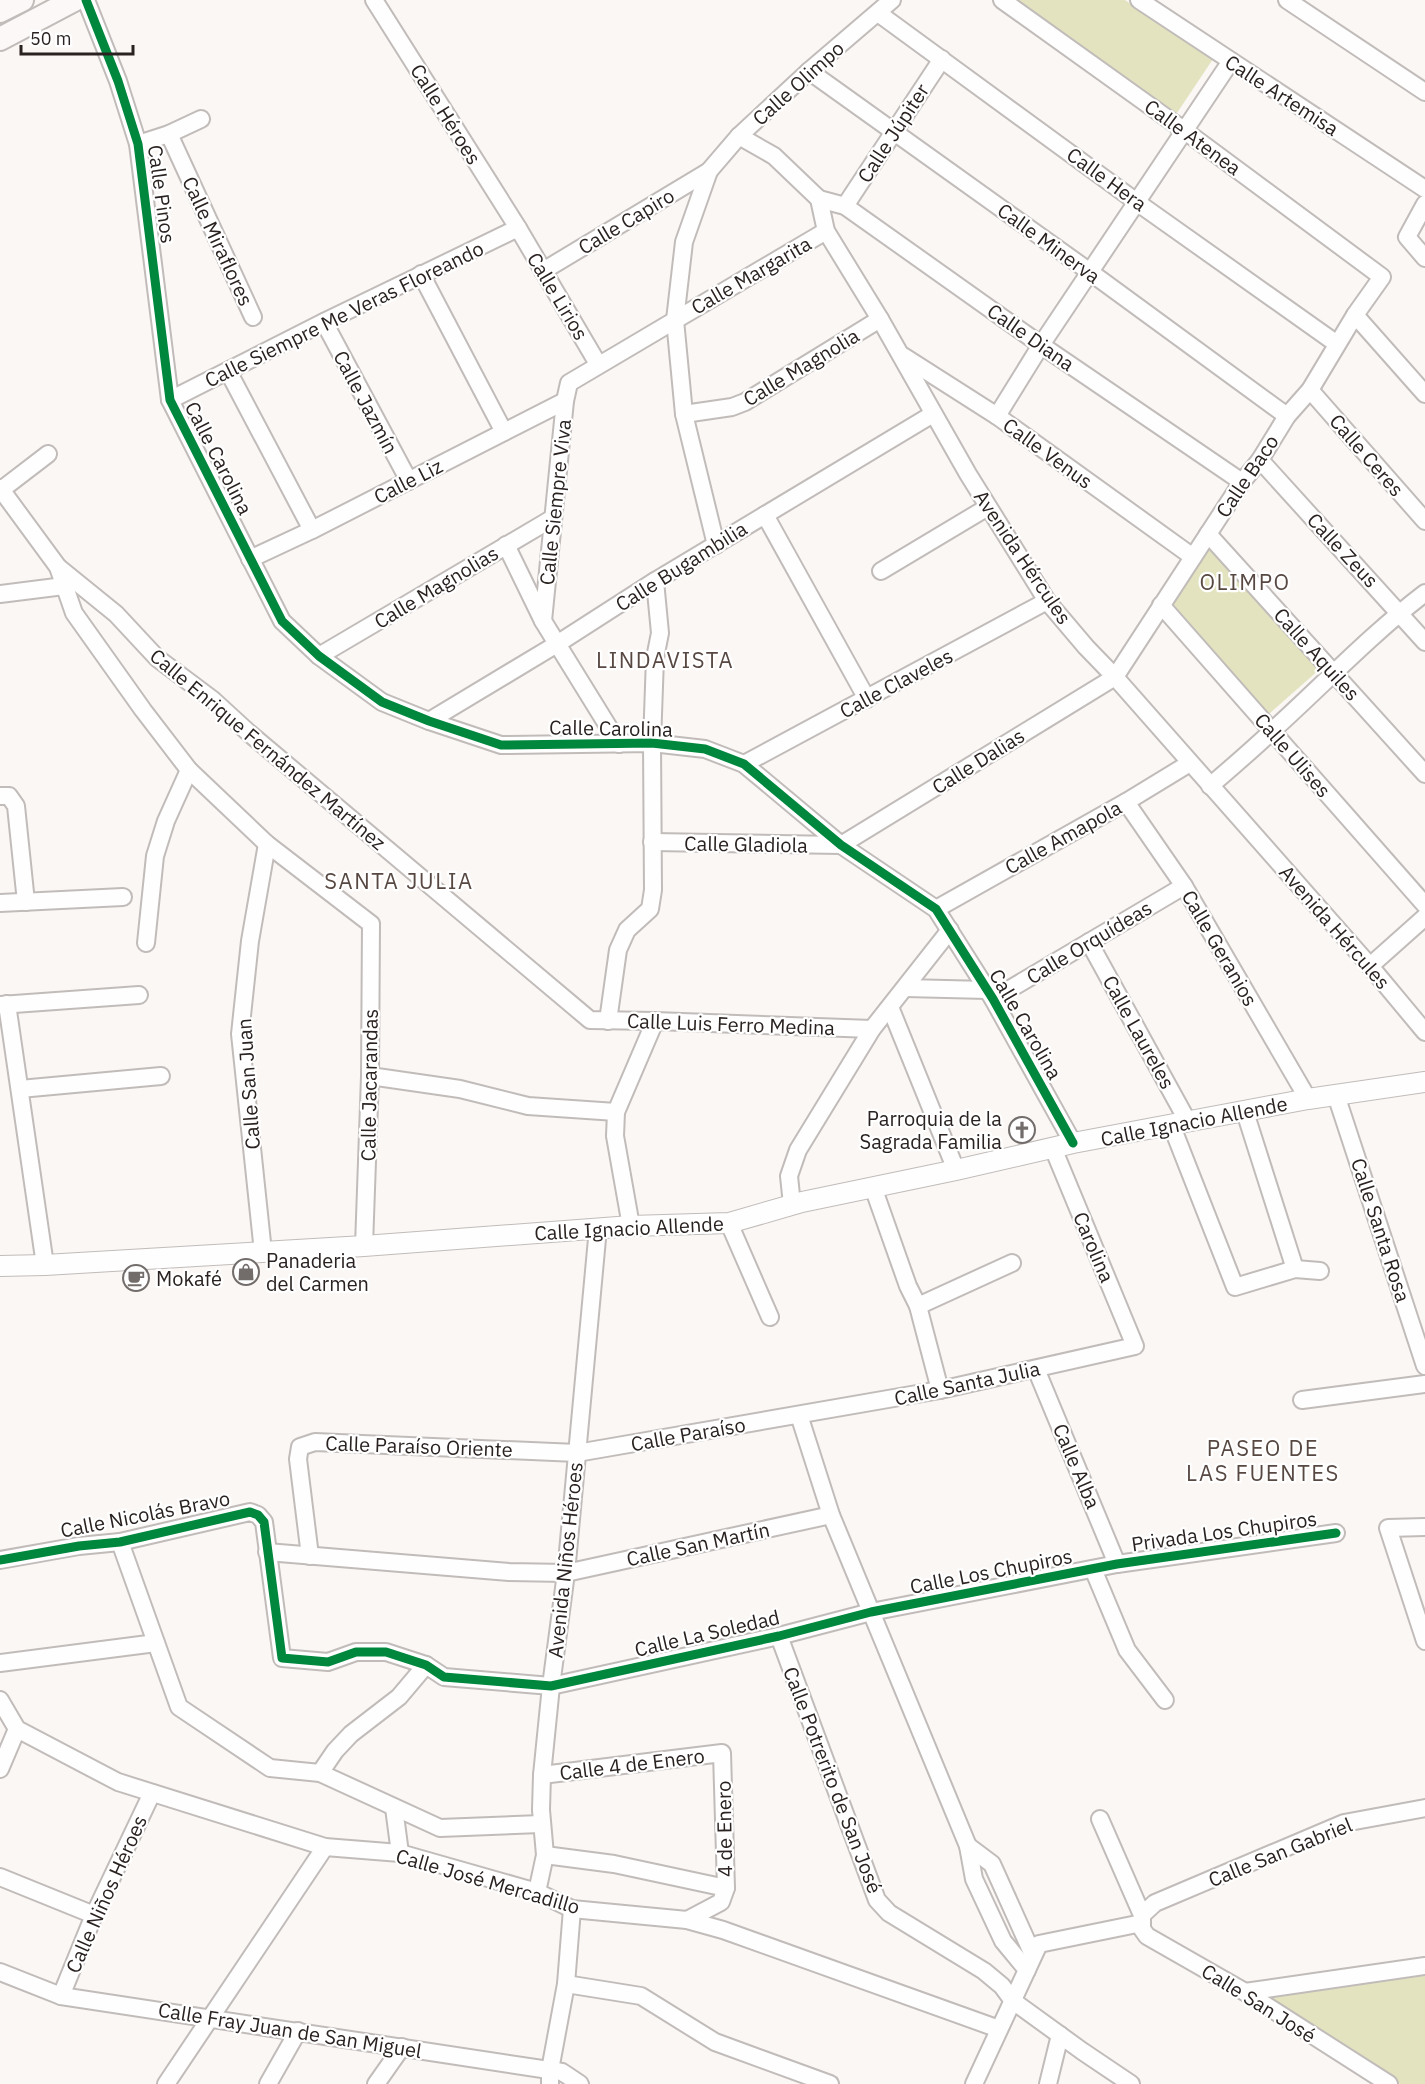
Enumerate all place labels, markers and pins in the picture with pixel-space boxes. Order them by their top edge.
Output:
place label: Parroquia de la Sagrada Familia [860,1105,1002,1155]
church icon: Parroquia de la Sagrada Familia [1007,1115,1037,1145]
place label: Panaderia del Carmen [266,1247,369,1297]
shop icon: Panaderia del Carmen [231,1257,261,1287]
cafe icon: Mokafé [121,1263,151,1293]
place label: Mokafé [156,1265,222,1292]

